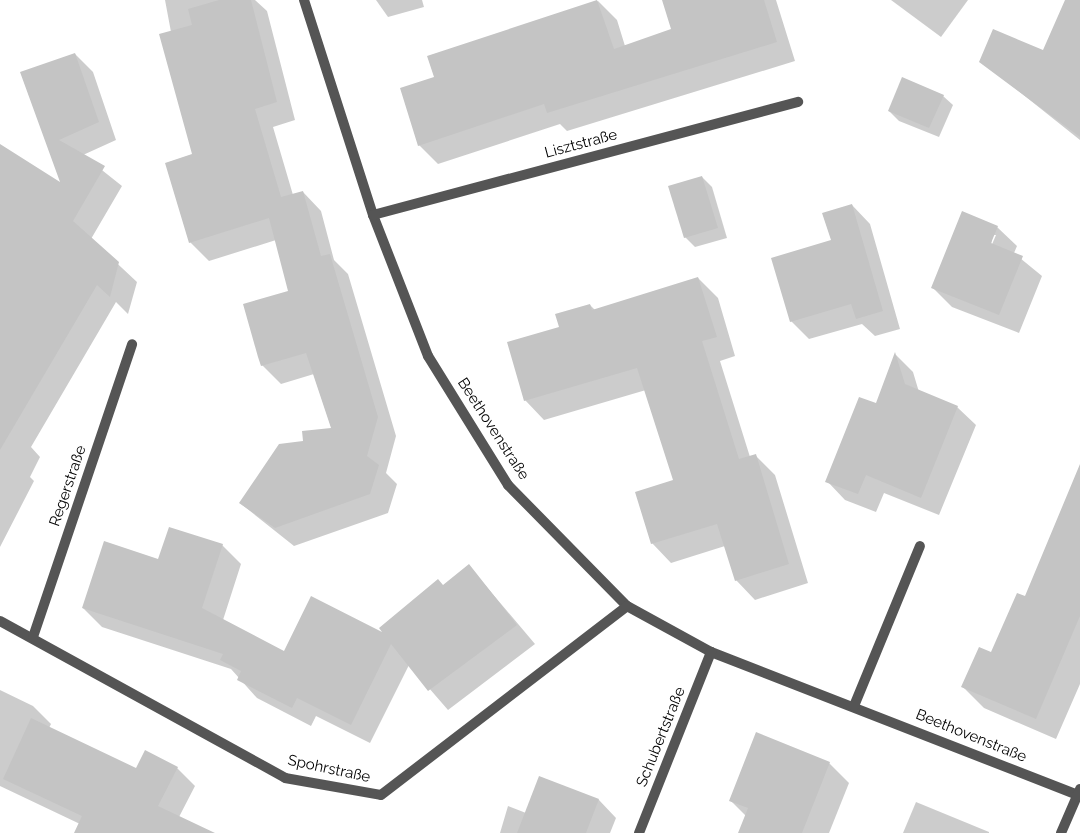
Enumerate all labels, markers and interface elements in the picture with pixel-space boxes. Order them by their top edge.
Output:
street label: Lisztstraße [543,126,619,162]
street label: Beethovenstraße [453,375,533,483]
street label: Regerstraße [46,443,90,529]
street label: Schubertstraße [633,684,689,790]
street label: Beethovenstraße [913,706,1029,766]
street label: Spohrstraße [286,751,372,787]

